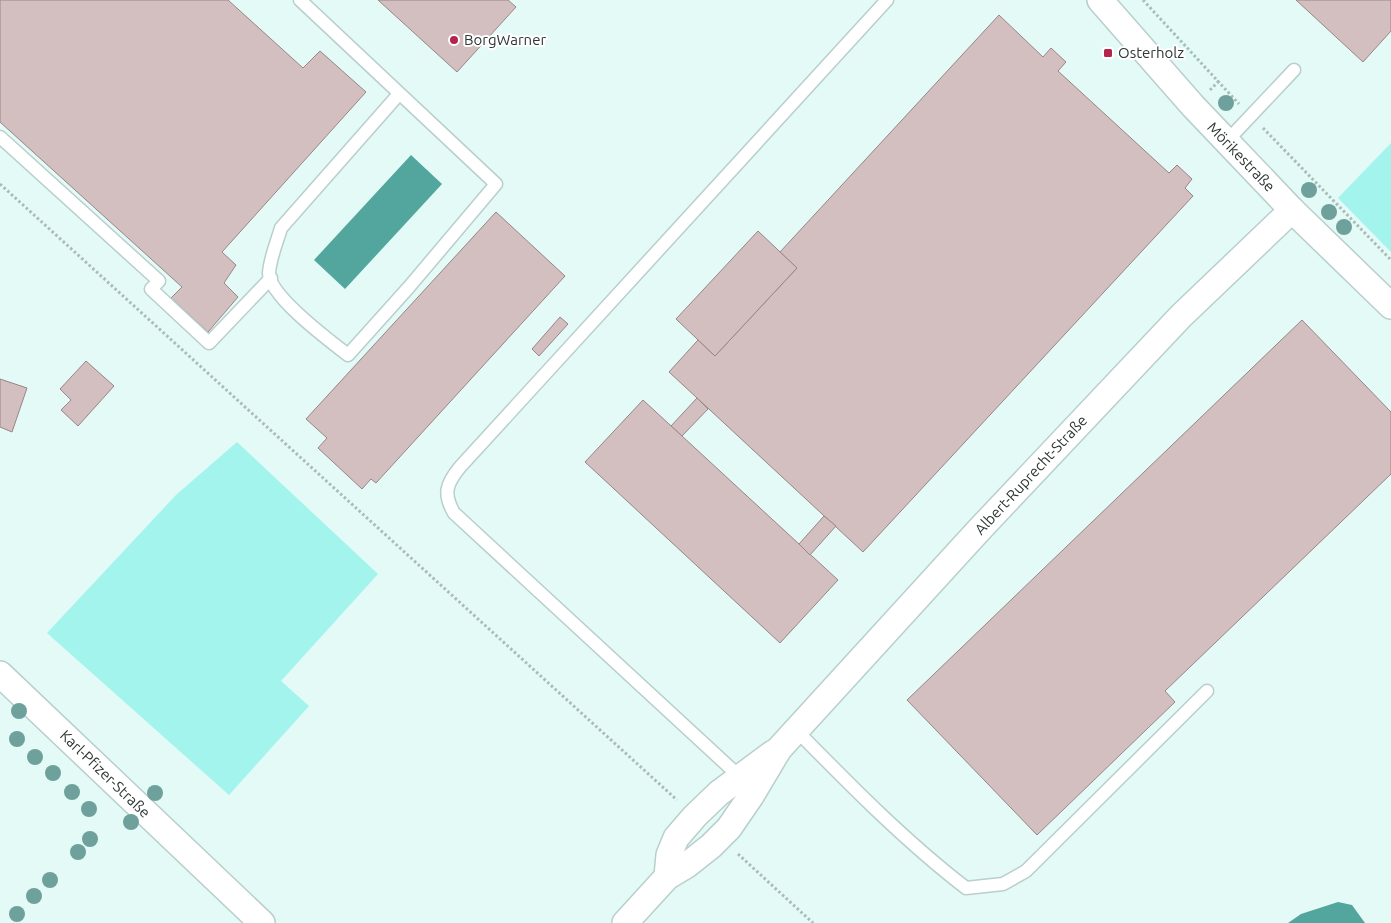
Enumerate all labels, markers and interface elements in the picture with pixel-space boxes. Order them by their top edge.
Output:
place label: BorgWarner [464,31,546,48]
marker: BorgWarner [448,34,460,46]
place label: Osterholz [1118,44,1184,61]
marker: Osterholz [1102,47,1114,59]
street label: Mörikestraße [1204,118,1279,195]
street label: Albert-Ruprecht-Straße [971,412,1090,538]
street label: Karl-Pfizer-Straße [57,726,154,821]

